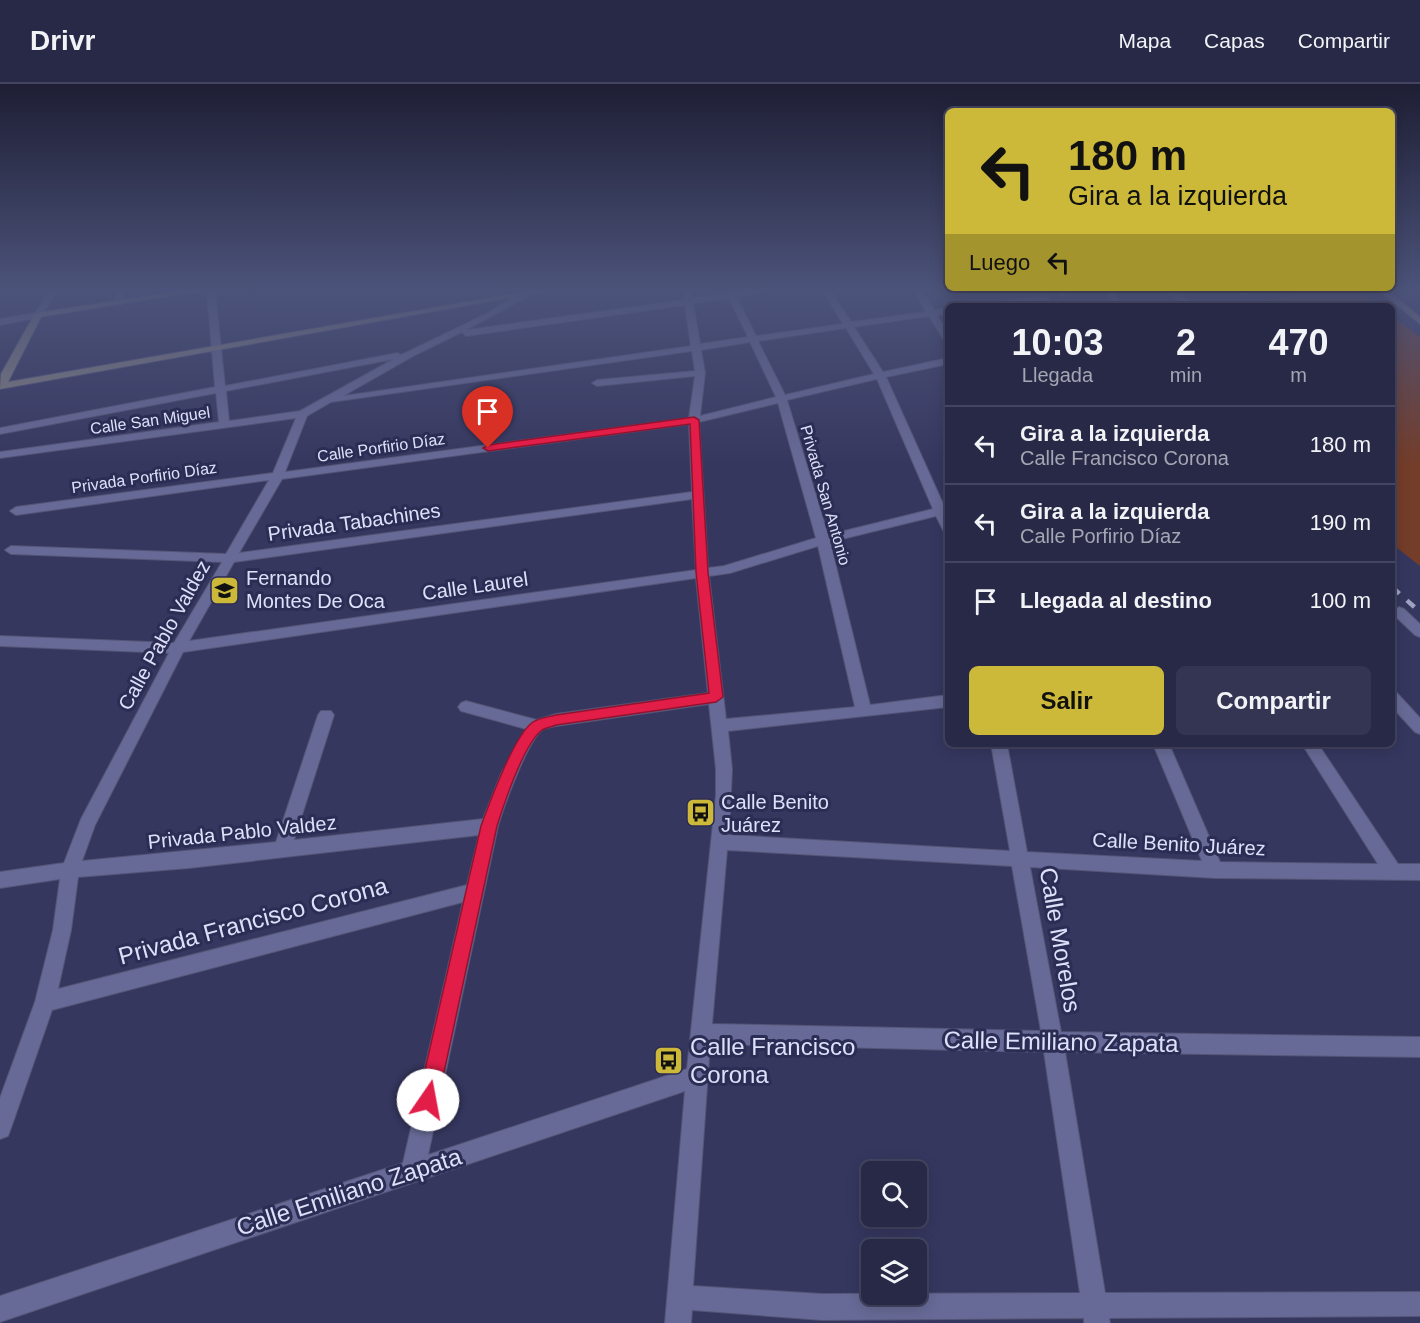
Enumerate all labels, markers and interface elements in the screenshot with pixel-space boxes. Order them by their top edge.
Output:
text: Drivr [30,25,95,56]
text: Mapa [1119,29,1171,52]
text: Capas [1204,29,1265,52]
text: Compartir [1298,29,1390,52]
icon: left [969,132,1047,210]
text: 180 m [1068,132,1187,179]
text: Gira a la izquierda [1068,181,1287,211]
icon: left [1042,246,1075,279]
text: Luego [969,250,1030,275]
text: 10:03 [1011,322,1103,363]
text: 2 [1176,322,1196,363]
text: 470 [1268,322,1329,363]
text: Llegada [1022,364,1093,386]
text: min [1170,364,1202,386]
text: m [1290,364,1307,386]
pin [462,386,513,448]
icon: arrive [471,395,504,428]
street label: Calle San Miguel [89,404,211,437]
text: Gira a la izquierda [1020,421,1210,446]
street label: Privada San Antonio [797,423,854,567]
icon: left [969,429,1002,462]
street label: Calle Porfirio Díaz [316,430,446,465]
text: 180 m [1310,432,1371,457]
text: Calle Francisco Corona [1020,447,1229,469]
street label: Privada Porfirio Díaz [70,459,218,496]
street label: Privada Tabachines [266,499,442,545]
text: Gira a la izquierda [1020,499,1210,524]
icon: left [969,507,1002,540]
text: 190 m [1310,510,1371,535]
text: Calle Porfirio Díaz [1020,525,1181,547]
street label: Calle Pablo Valdez [114,556,214,714]
place label: Fernando Montes De Oca [246,567,386,612]
street label: Calle Laurel [421,568,529,604]
school or university icon: Fernando Montes De Oca [209,574,241,606]
icon: arrive [969,585,1002,618]
text: Llegada al destino [1020,588,1212,613]
text: 100 m [1310,588,1371,613]
button: Salir [969,666,1164,735]
button: Compartir [1176,666,1371,735]
place label: Calle Benito Juárez [721,791,829,836]
bus stop icon: Calle Benito Juárez [684,797,716,829]
street label: Privada Pablo Valdez [146,811,338,853]
street label: Calle Benito Juárez [1092,828,1266,860]
street label: Calle Morelos [1034,865,1087,1015]
street label: Privada Francisco Corona [115,871,391,969]
street label: Calle Emiliano Zapata [943,1026,1179,1057]
place label: Calle Francisco Corona [690,1033,855,1088]
bus stop icon: Calle Francisco Corona [653,1045,685,1077]
position arrow [396,1068,460,1132]
street label: Calle Emiliano Zapata [233,1142,465,1241]
map controls [861,1161,927,1305]
button: search [861,1161,927,1227]
button: layers [861,1239,927,1305]

